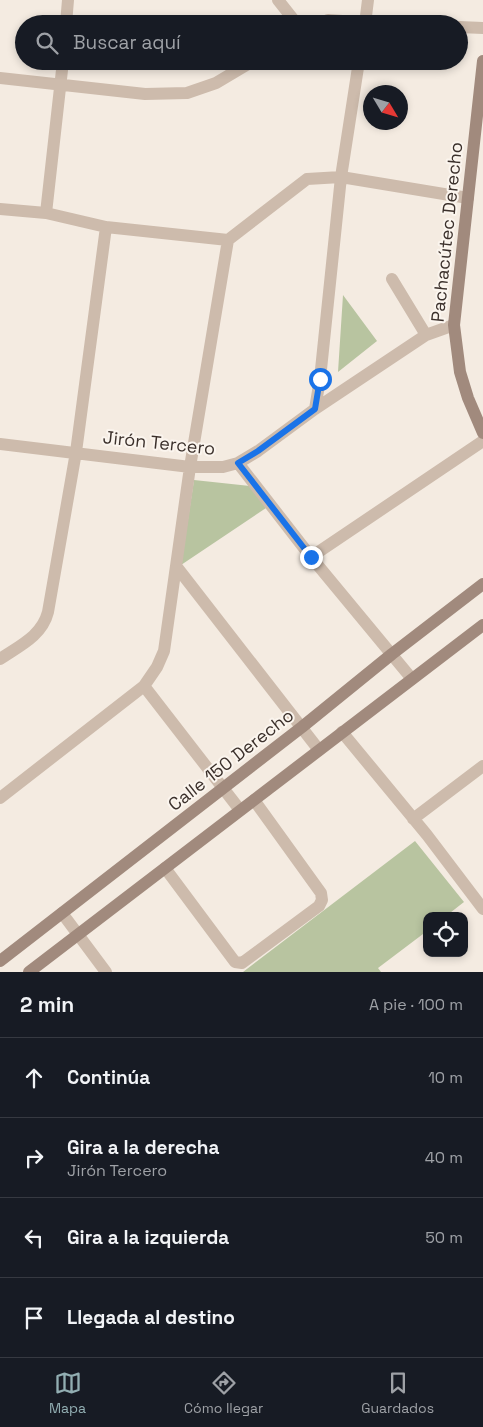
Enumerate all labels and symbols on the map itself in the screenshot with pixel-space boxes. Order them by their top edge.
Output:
north arrow [363,85,408,130]
street label: Pachacútec Derecho [426,141,467,323]
route start [309,368,332,391]
street label: Jirón Tercero [102,425,216,460]
route end [300,546,323,569]
street label: Calle 150 Derecho [163,703,298,816]

